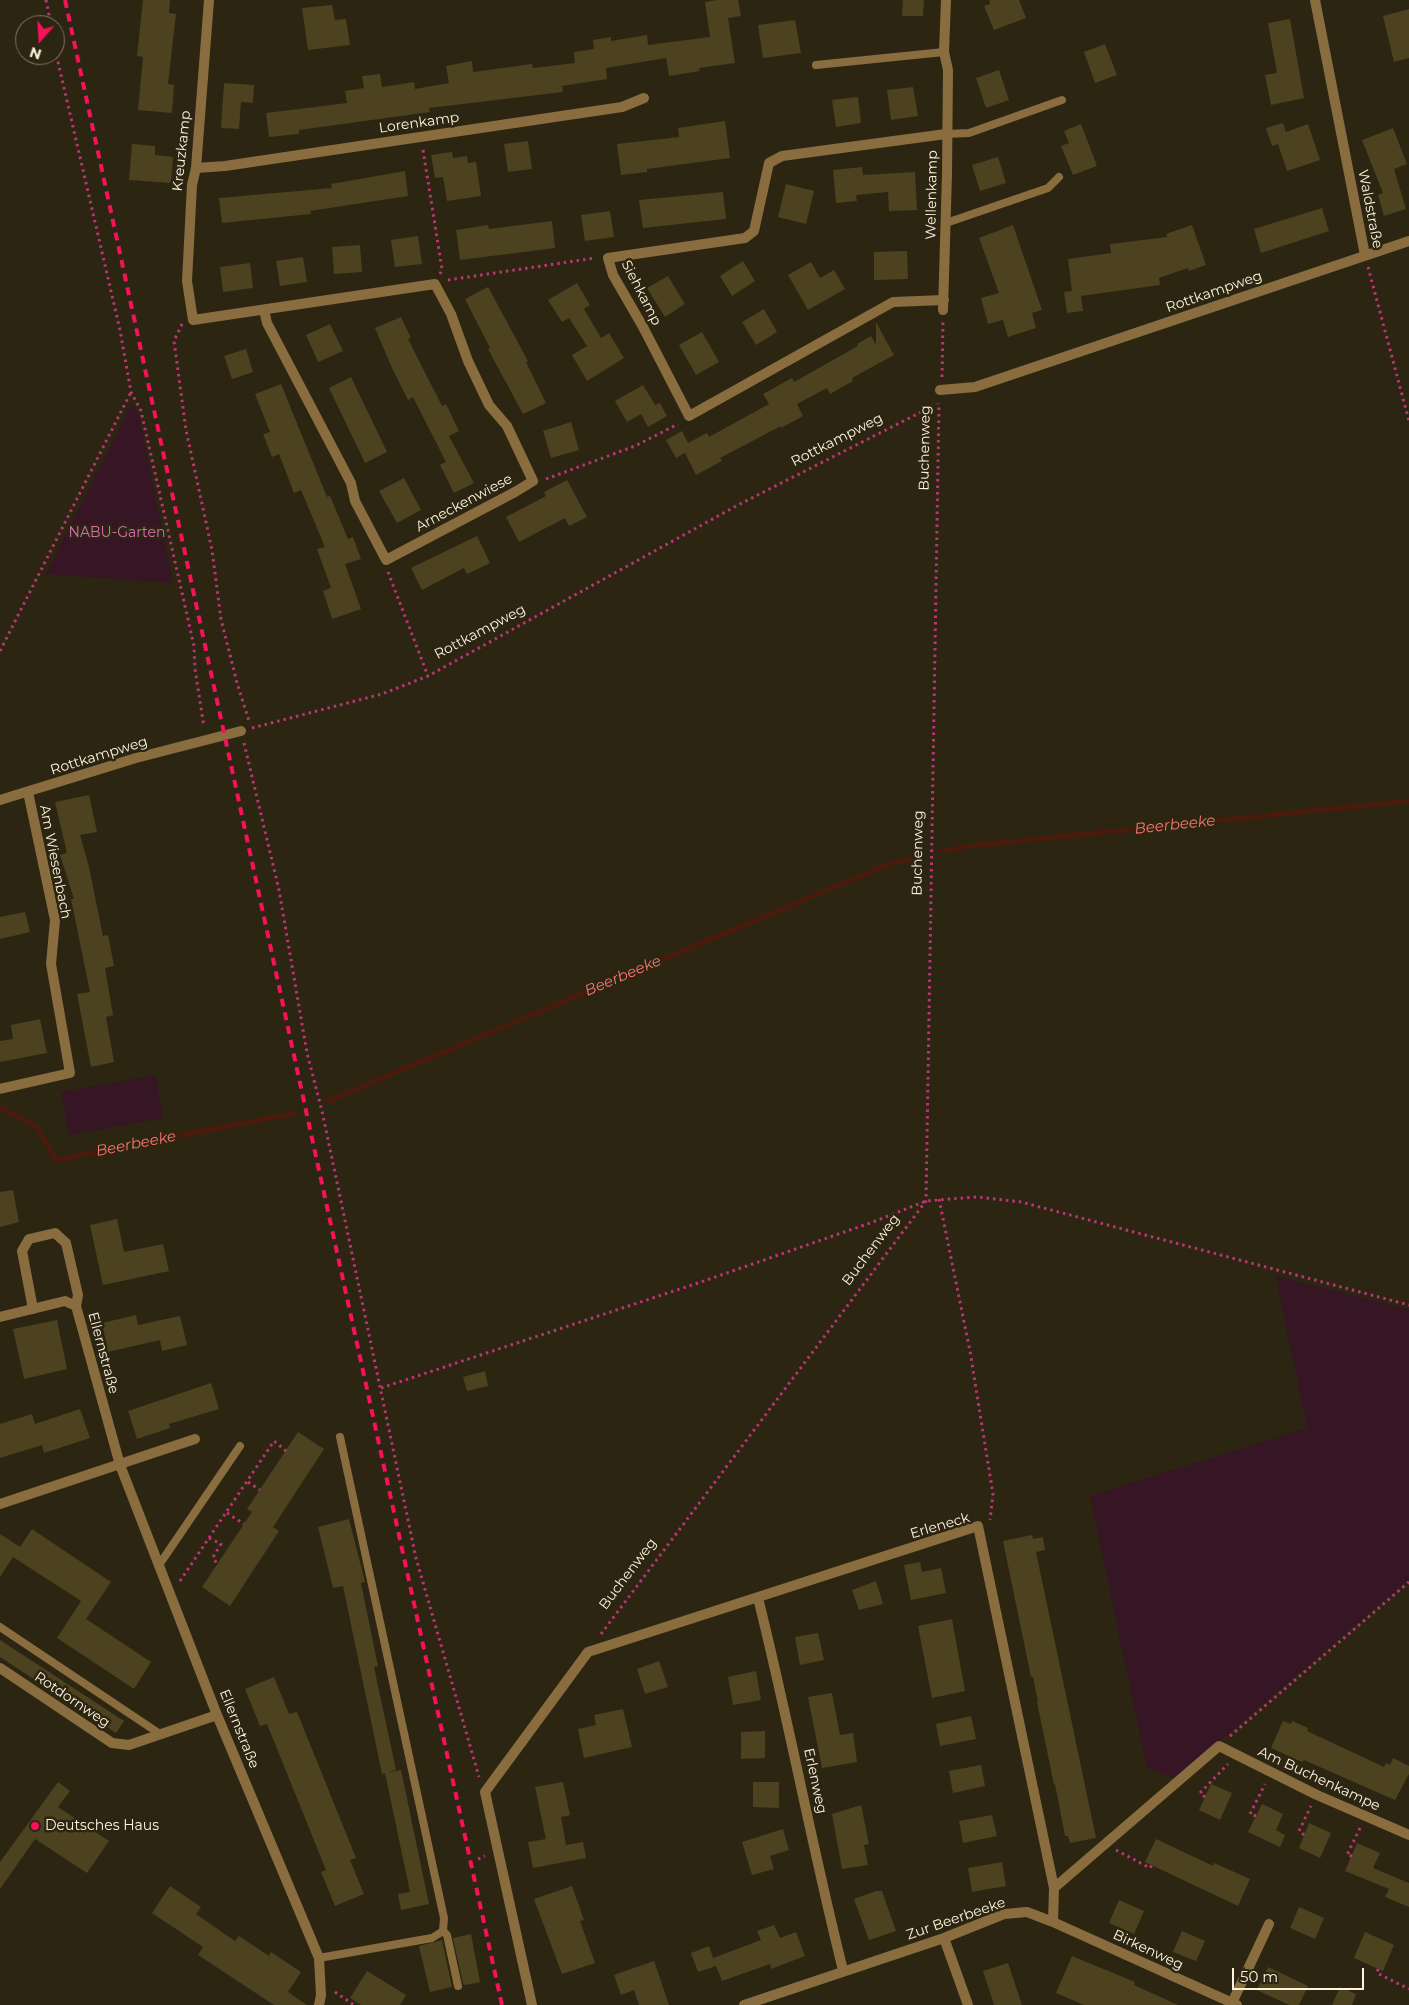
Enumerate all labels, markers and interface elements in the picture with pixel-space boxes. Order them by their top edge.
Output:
north arrow [15,15,65,65]
text: N [27,43,44,64]
street label: Lorenkamp [378,109,460,137]
street label: Kreuzkamp [169,110,195,192]
street label: Wellenkamp [923,150,941,240]
street label: Waldstraße [1354,168,1386,250]
street label: Siehkamp [617,257,665,329]
street label: Rottkampweg [1164,268,1264,316]
street label: Buchenweg [916,405,934,491]
street label: Rottkampweg [788,410,886,470]
street label: Arneckenwiese [413,470,515,536]
park label: NABU-Garten [69,525,165,541]
street label: Rottkampweg [432,601,528,663]
street label: Rottkampweg [48,733,150,779]
street label: Am Wiesenbach [36,804,74,920]
street label: Buchenweg [909,810,927,896]
water label: Beerbeeke [1134,812,1216,838]
water label: Beerbeeke [582,952,664,1000]
water label: Beerbeeke [94,1127,178,1161]
street label: Buchenweg [839,1211,903,1289]
street label: Ellernstraße [84,1310,122,1396]
street label: Erleneck [908,1509,972,1543]
street label: Buchenweg [596,1535,660,1613]
street label: Rotdornweg [31,1669,113,1731]
street label: Ellernstraße [215,1687,263,1771]
street label: Am Buchenkampe [1255,1743,1383,1815]
street label: Erlenweg [800,1747,830,1815]
place label: Deutsches Haus [45,1818,159,1834]
marker: Deutsches Haus [29,1820,41,1832]
street label: Zur Beerbeeke [904,1894,1008,1944]
street label: Birkenweg [1110,1926,1186,1974]
scale bar [1234,1958,1366,1990]
text: 50 m [1240,1967,1278,1986]

